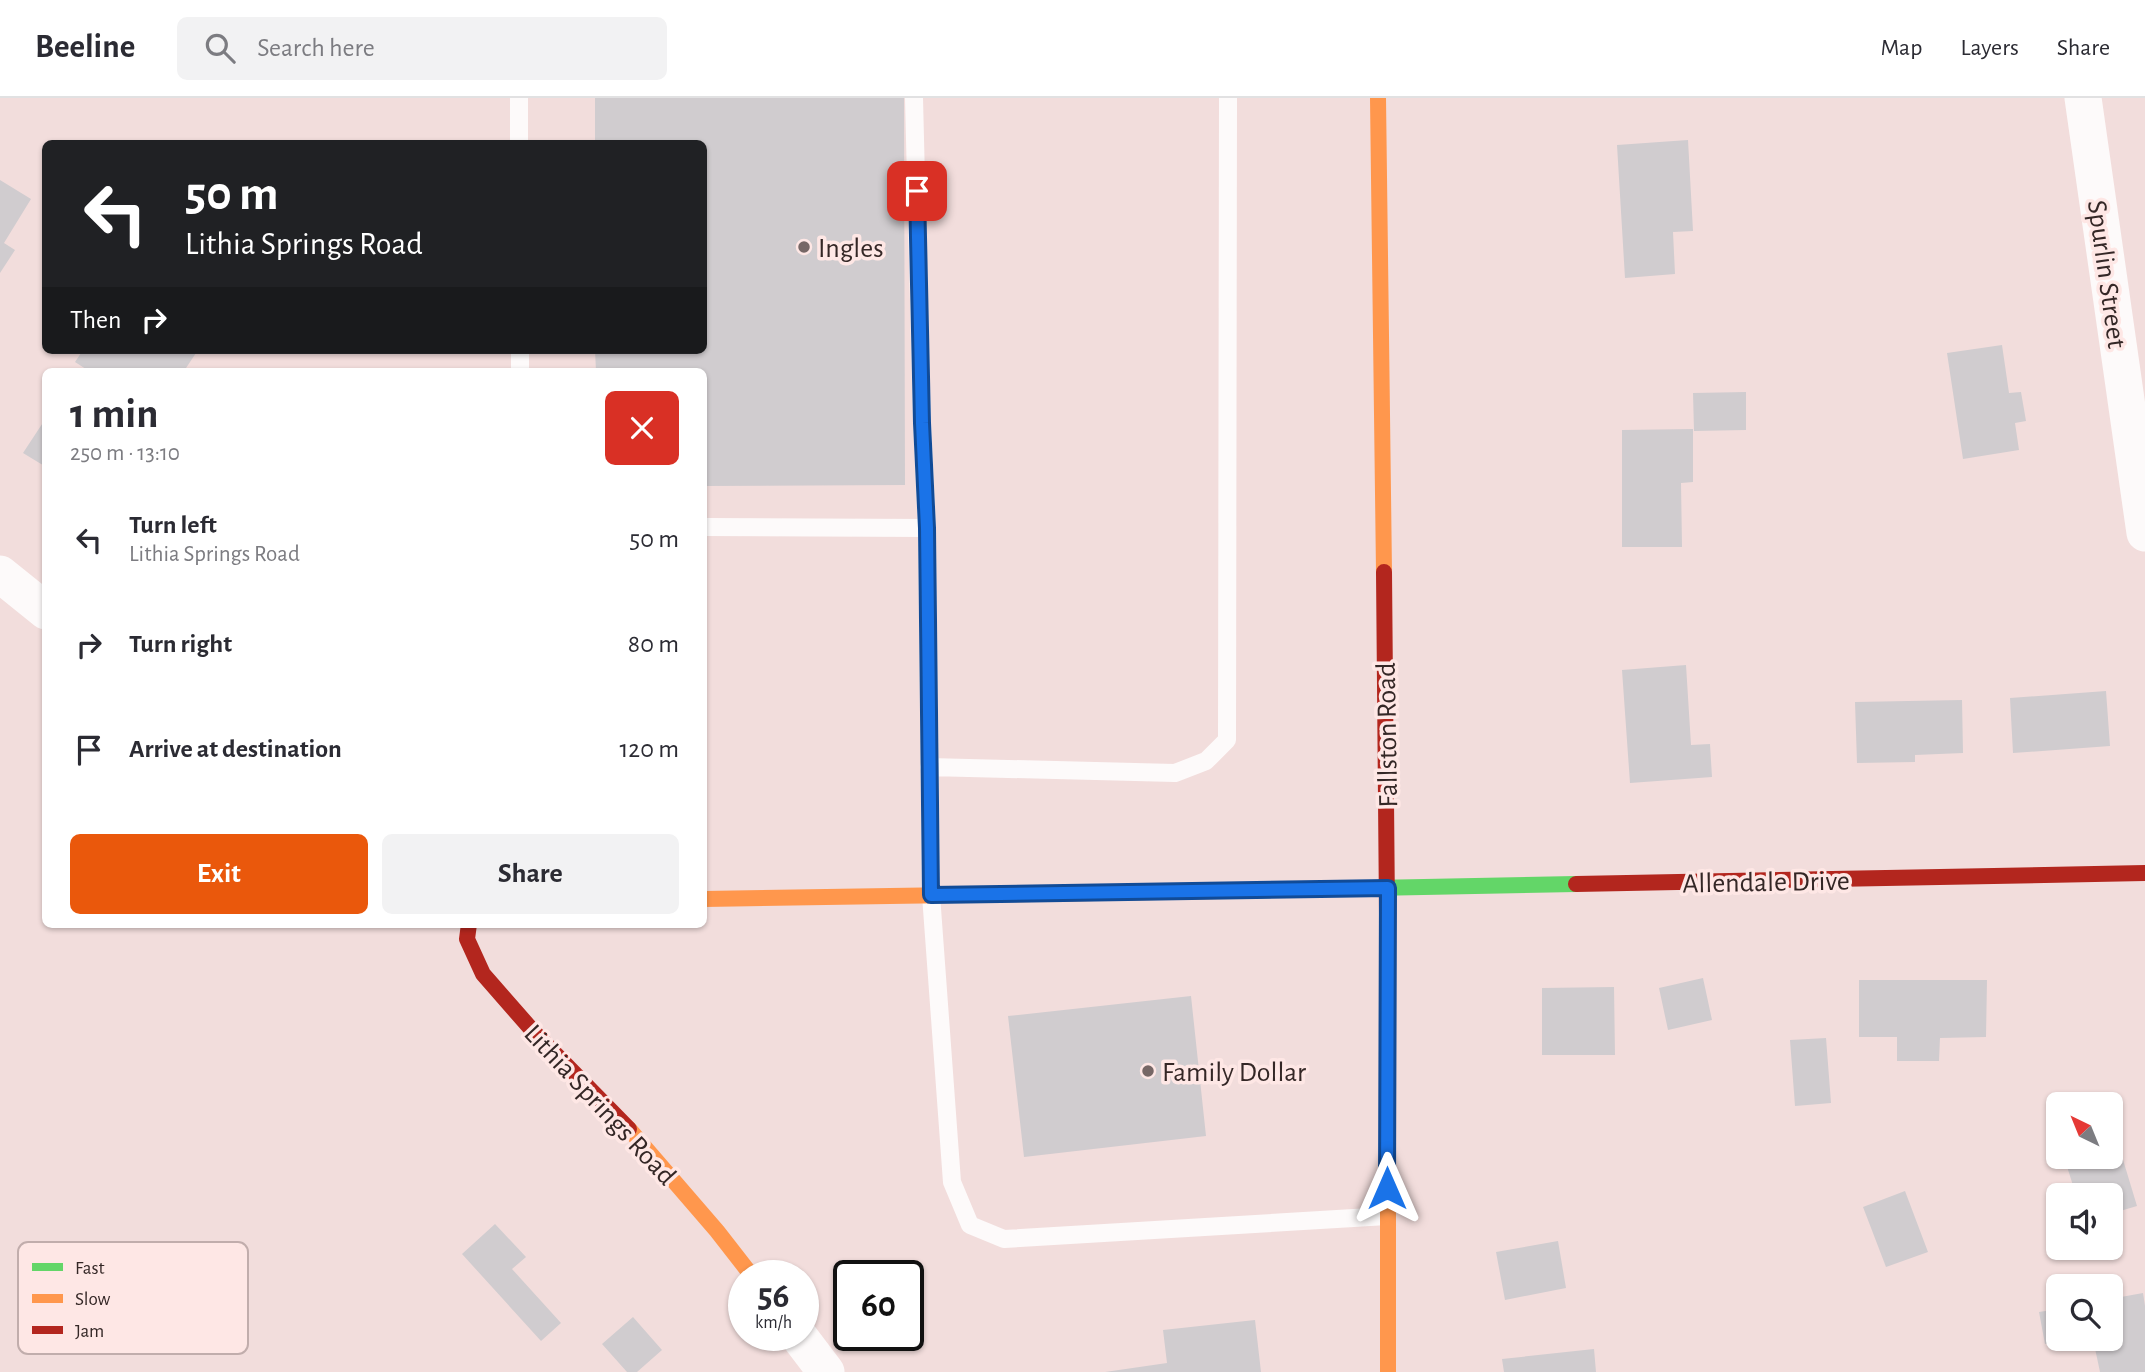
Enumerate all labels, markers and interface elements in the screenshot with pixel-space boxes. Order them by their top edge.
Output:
search box [177,17,667,80]
icon: search [201,29,239,67]
text: Beeline [35,31,135,64]
text: Search here [257,35,375,61]
text: Map [1880,36,1922,60]
text: Layers [1960,36,2019,60]
text: Share [2057,36,2110,60]
pin [887,161,947,221]
icon: left [70,168,161,259]
text: 50 m [185,170,279,219]
icon: arrive [898,172,936,210]
street label: Spurlin Street [2082,198,2130,350]
text: Lithia Springs Road [185,228,423,260]
place label: Ingles [818,235,884,263]
marker: Ingles [796,239,812,255]
icon: right [135,301,173,339]
text: Then [70,307,121,333]
button: close [605,391,679,465]
text: 1 min [70,393,159,435]
text: 250 m · 13:10 [70,442,180,465]
text: Turn left [129,512,217,538]
icon: left [70,521,108,559]
text: 50 m [629,526,679,552]
text: Lithia Springs Road [129,543,300,566]
icon: right [70,626,108,664]
text: Turn right [129,631,232,657]
text: 80 m [628,631,679,657]
street label: Fallston Road [1373,662,1403,808]
icon: arrive [70,731,108,769]
text: Arrive at destination [129,736,342,762]
text: 120 m [619,736,679,762]
button: Exit [70,834,368,914]
button: Share [382,834,679,914]
street label: Allendale Drive [1682,868,1850,898]
street label: Lithia Springs Road [518,1020,681,1191]
place label: Family Dollar [1162,1059,1306,1087]
marker: Family Dollar [1140,1063,1156,1079]
north arrow [2046,1092,2123,1169]
map controls [2046,1092,2123,1351]
position arrow [1350,1151,1424,1225]
button: sound [2046,1183,2123,1260]
legend [18,1242,248,1354]
text: Fast [75,1259,105,1278]
speed limit sign: 60 [833,1260,924,1351]
button: search [2046,1274,2123,1351]
text: 56 [757,1279,790,1314]
text: Slow [75,1290,111,1309]
text: km/h [755,1314,792,1332]
text: Jam [75,1322,104,1341]

